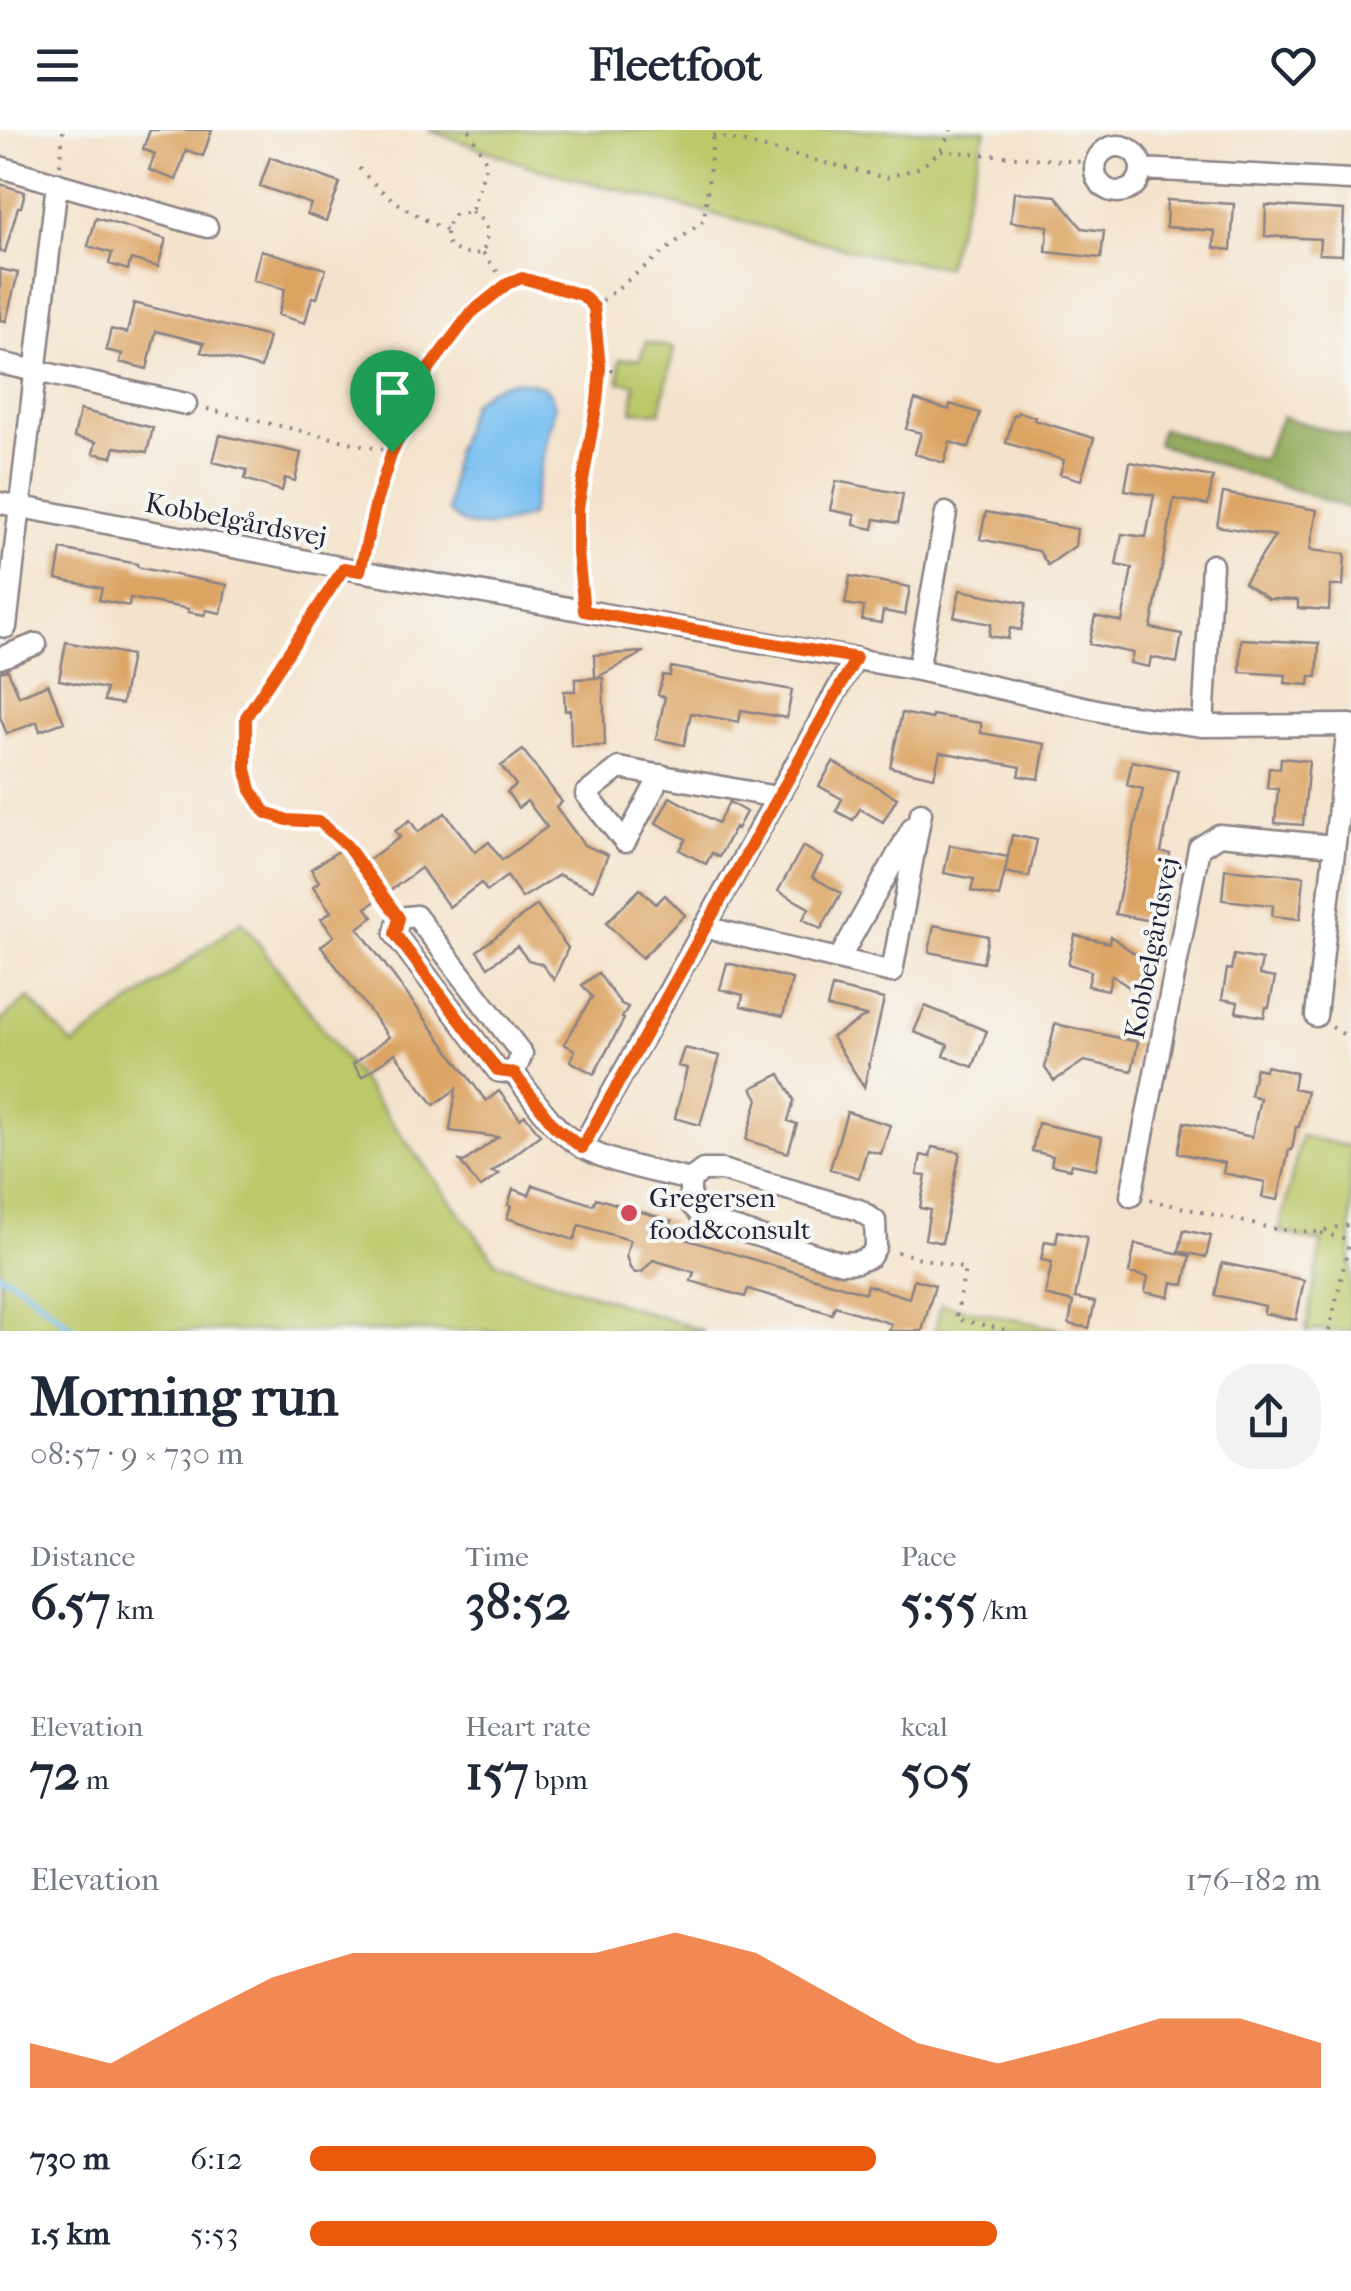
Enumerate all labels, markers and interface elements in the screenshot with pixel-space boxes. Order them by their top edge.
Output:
icon: menu [30,38,85,93]
icon: heart [1266,38,1321,93]
text: Fleetfoot [589,39,762,92]
pin [350,350,435,453]
icon: arrive [365,365,420,420]
street label: Kobbelgårdsvej [142,486,329,553]
street label: Kobbelgårdsvej [1118,855,1185,1042]
place label: Gregersen food&consult [649,1181,811,1246]
marker: Gregersen food&consult [618,1202,640,1224]
button: share [1216,1364,1321,1469]
text: Morning run [30,1365,338,1429]
text: 08:57 · 9 × 730 m [30,1435,244,1472]
text: Distance [30,1540,135,1573]
text: Time [465,1540,529,1573]
text: Pace [901,1540,956,1573]
text: 6.57 [30,1573,110,1632]
text: 38:52 [465,1573,570,1632]
text: 5:55 [901,1573,977,1632]
text: km [110,1593,154,1626]
text: /km [977,1593,1028,1626]
text: Elevation [30,1710,143,1743]
text: Heart rate [465,1710,591,1743]
text: kcal [901,1710,948,1743]
text: 72 [30,1743,80,1802]
text: 157 [465,1743,529,1802]
text: 505 [901,1743,971,1802]
text: m [80,1763,109,1796]
text: bpm [529,1763,588,1796]
text: Elevation [30,1861,159,1898]
text: 176–182 m [1185,1861,1321,1898]
text: 730 m [30,2140,110,2177]
text: 6:12 [190,2140,243,2177]
text: 1.5 km [30,2215,110,2252]
text: 5:53 [190,2215,239,2252]

